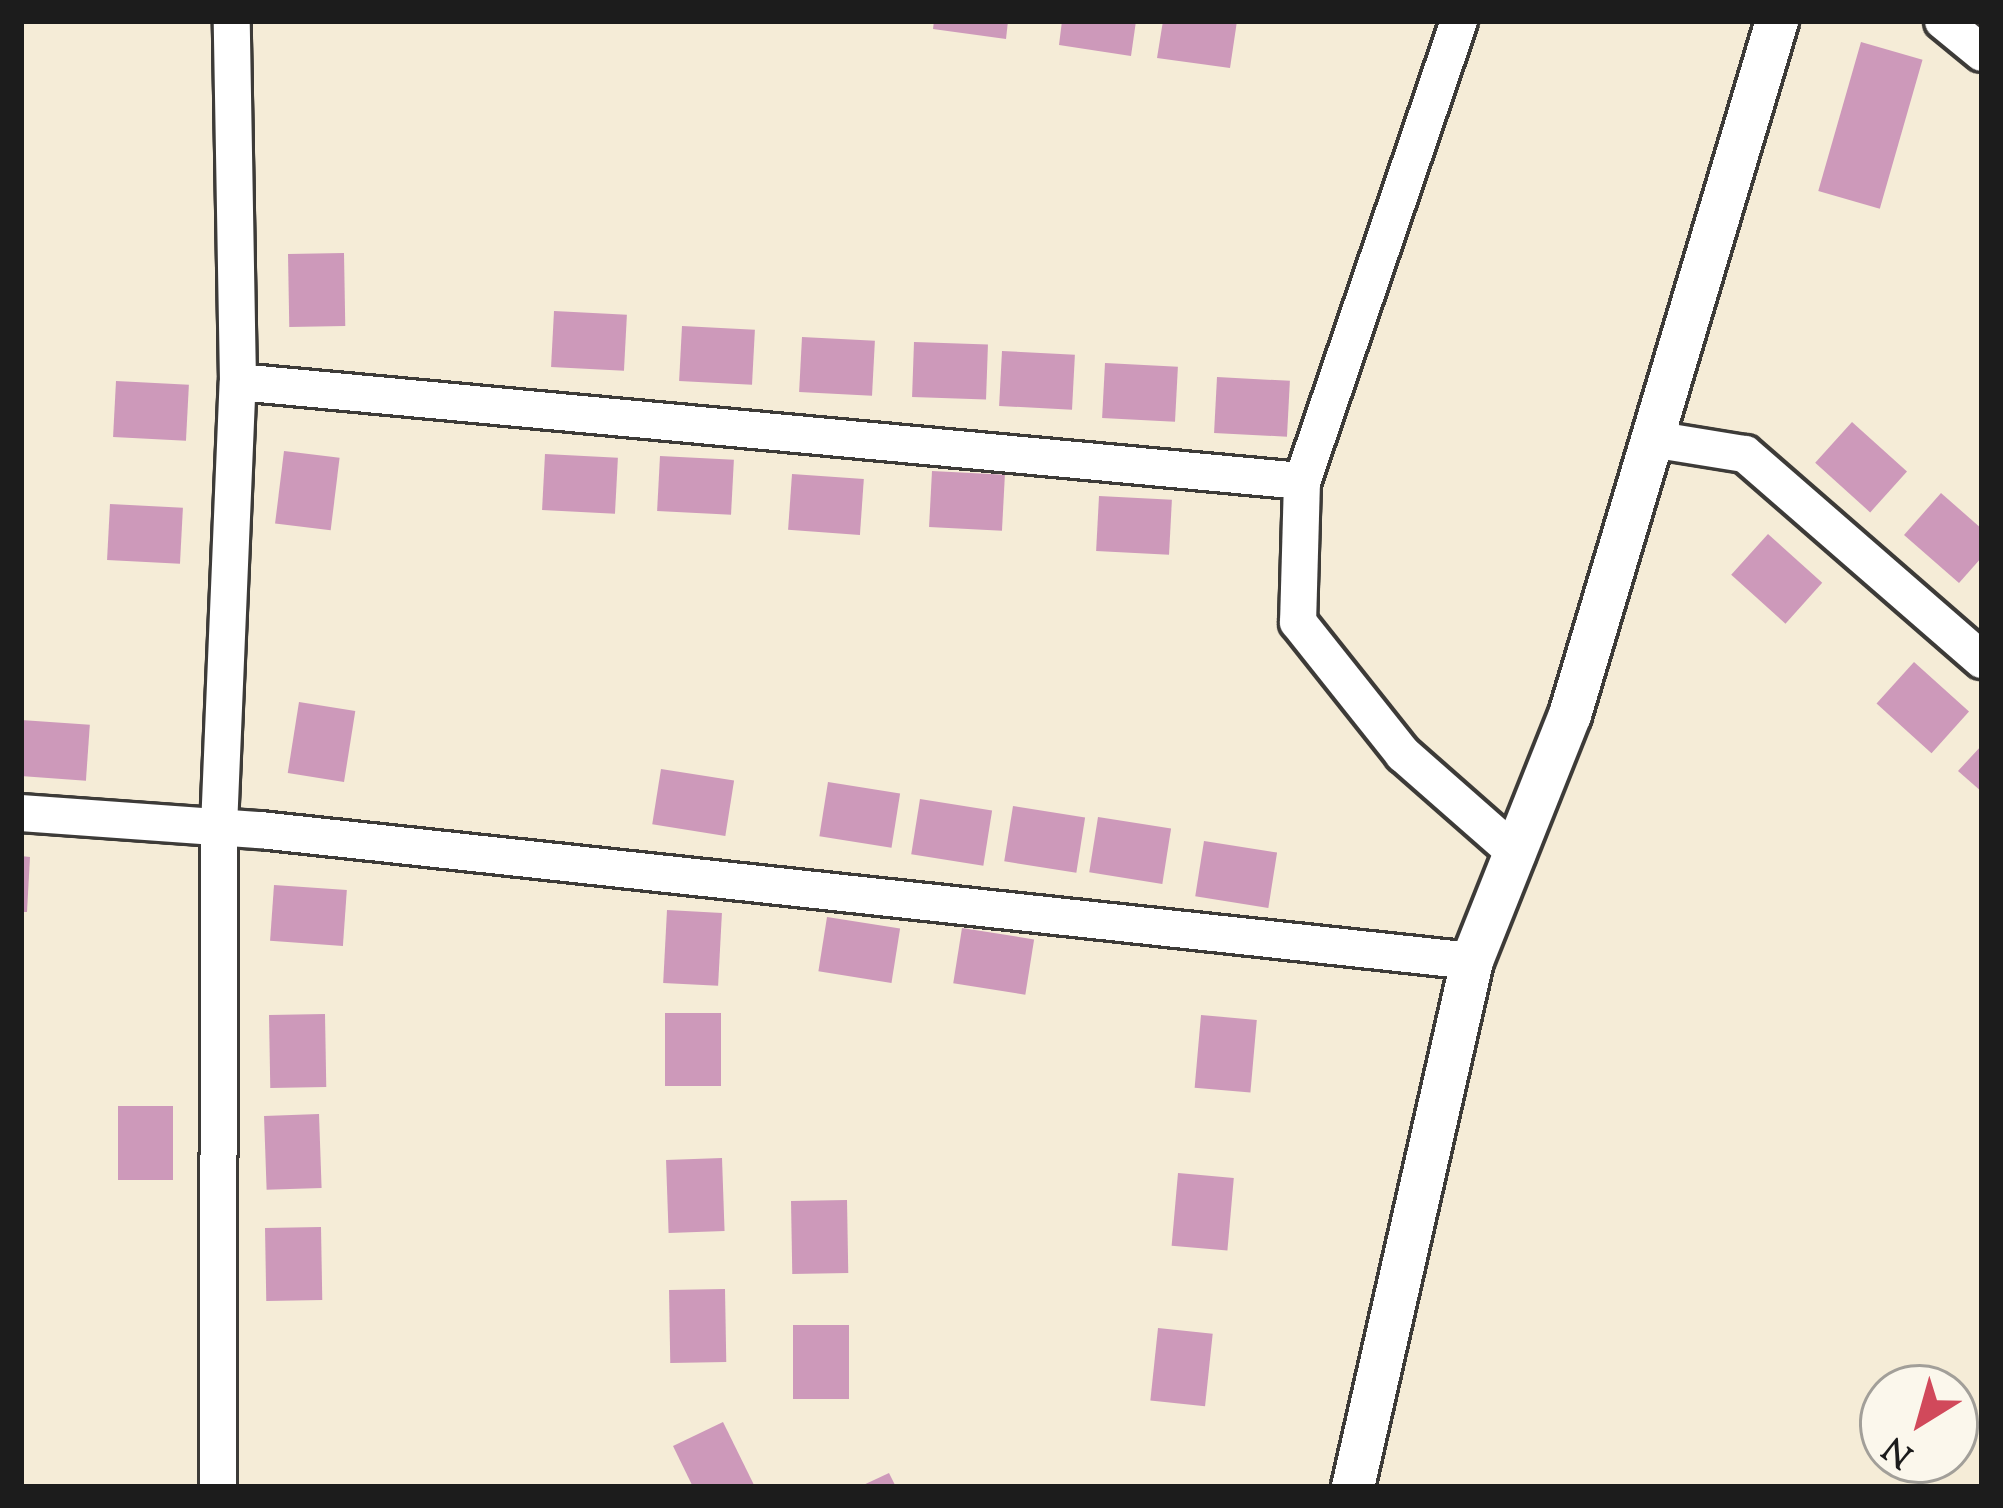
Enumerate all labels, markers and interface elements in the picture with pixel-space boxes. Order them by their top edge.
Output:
north arrow [1859,1364,1979,1484]
text: N [1874,1423,1924,1477]

